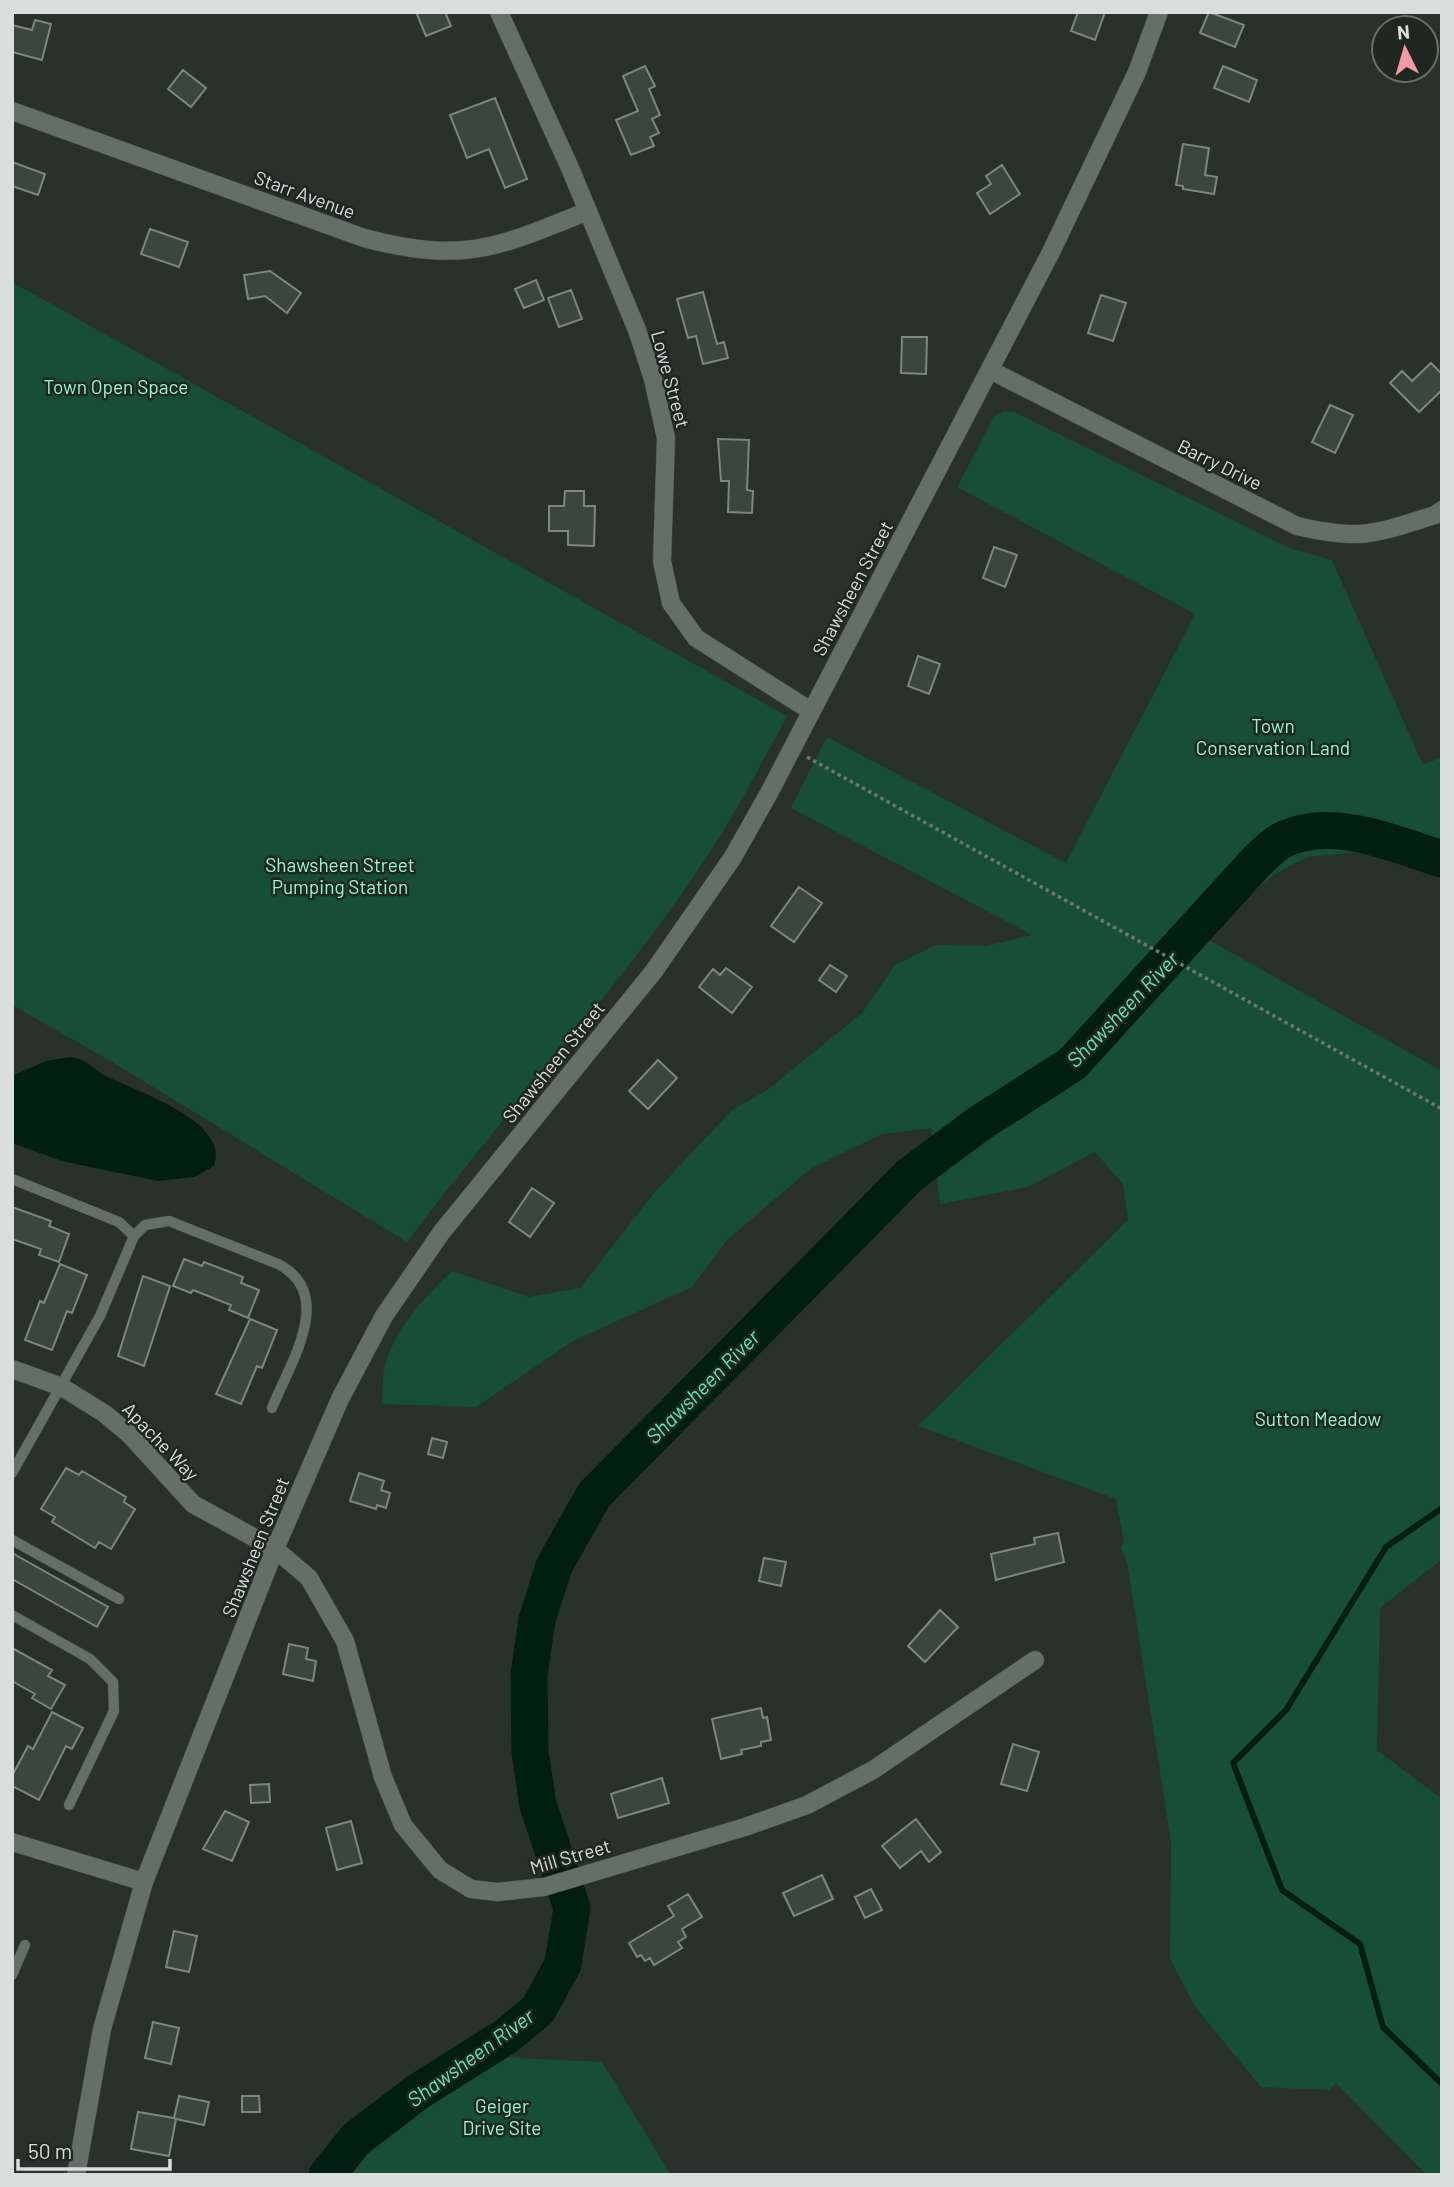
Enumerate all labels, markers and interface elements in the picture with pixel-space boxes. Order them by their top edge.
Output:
north arrow [1370,14,1440,84]
text: N [1396,20,1411,44]
street label: Starr Avenue [251,165,359,223]
street label: Lowe Street [647,328,695,430]
park label: Town Open Space [44,375,188,398]
street label: Barry Drive [1174,434,1266,494]
street label: Shawsheen Street [807,517,897,659]
park label: Town Conservation Land [1196,714,1350,759]
park label: Shawsheen Street Pumping Station [265,853,415,898]
water label: Shawsheen River [1061,946,1184,1072]
street label: Shawsheen Street [497,997,609,1127]
water label: Shawsheen River [640,1323,765,1448]
street label: Apache Way [118,1397,204,1485]
park label: Sutton Meadow [1255,1407,1382,1430]
street label: Shawsheen Street [216,1473,294,1621]
street label: Mill Street [527,1834,613,1878]
water label: Shawsheen River [402,2002,539,2111]
park label: Geiger Drive Site [463,2094,541,2139]
scale bar [18,2128,170,2172]
text: 50 m [28,2138,72,2163]

